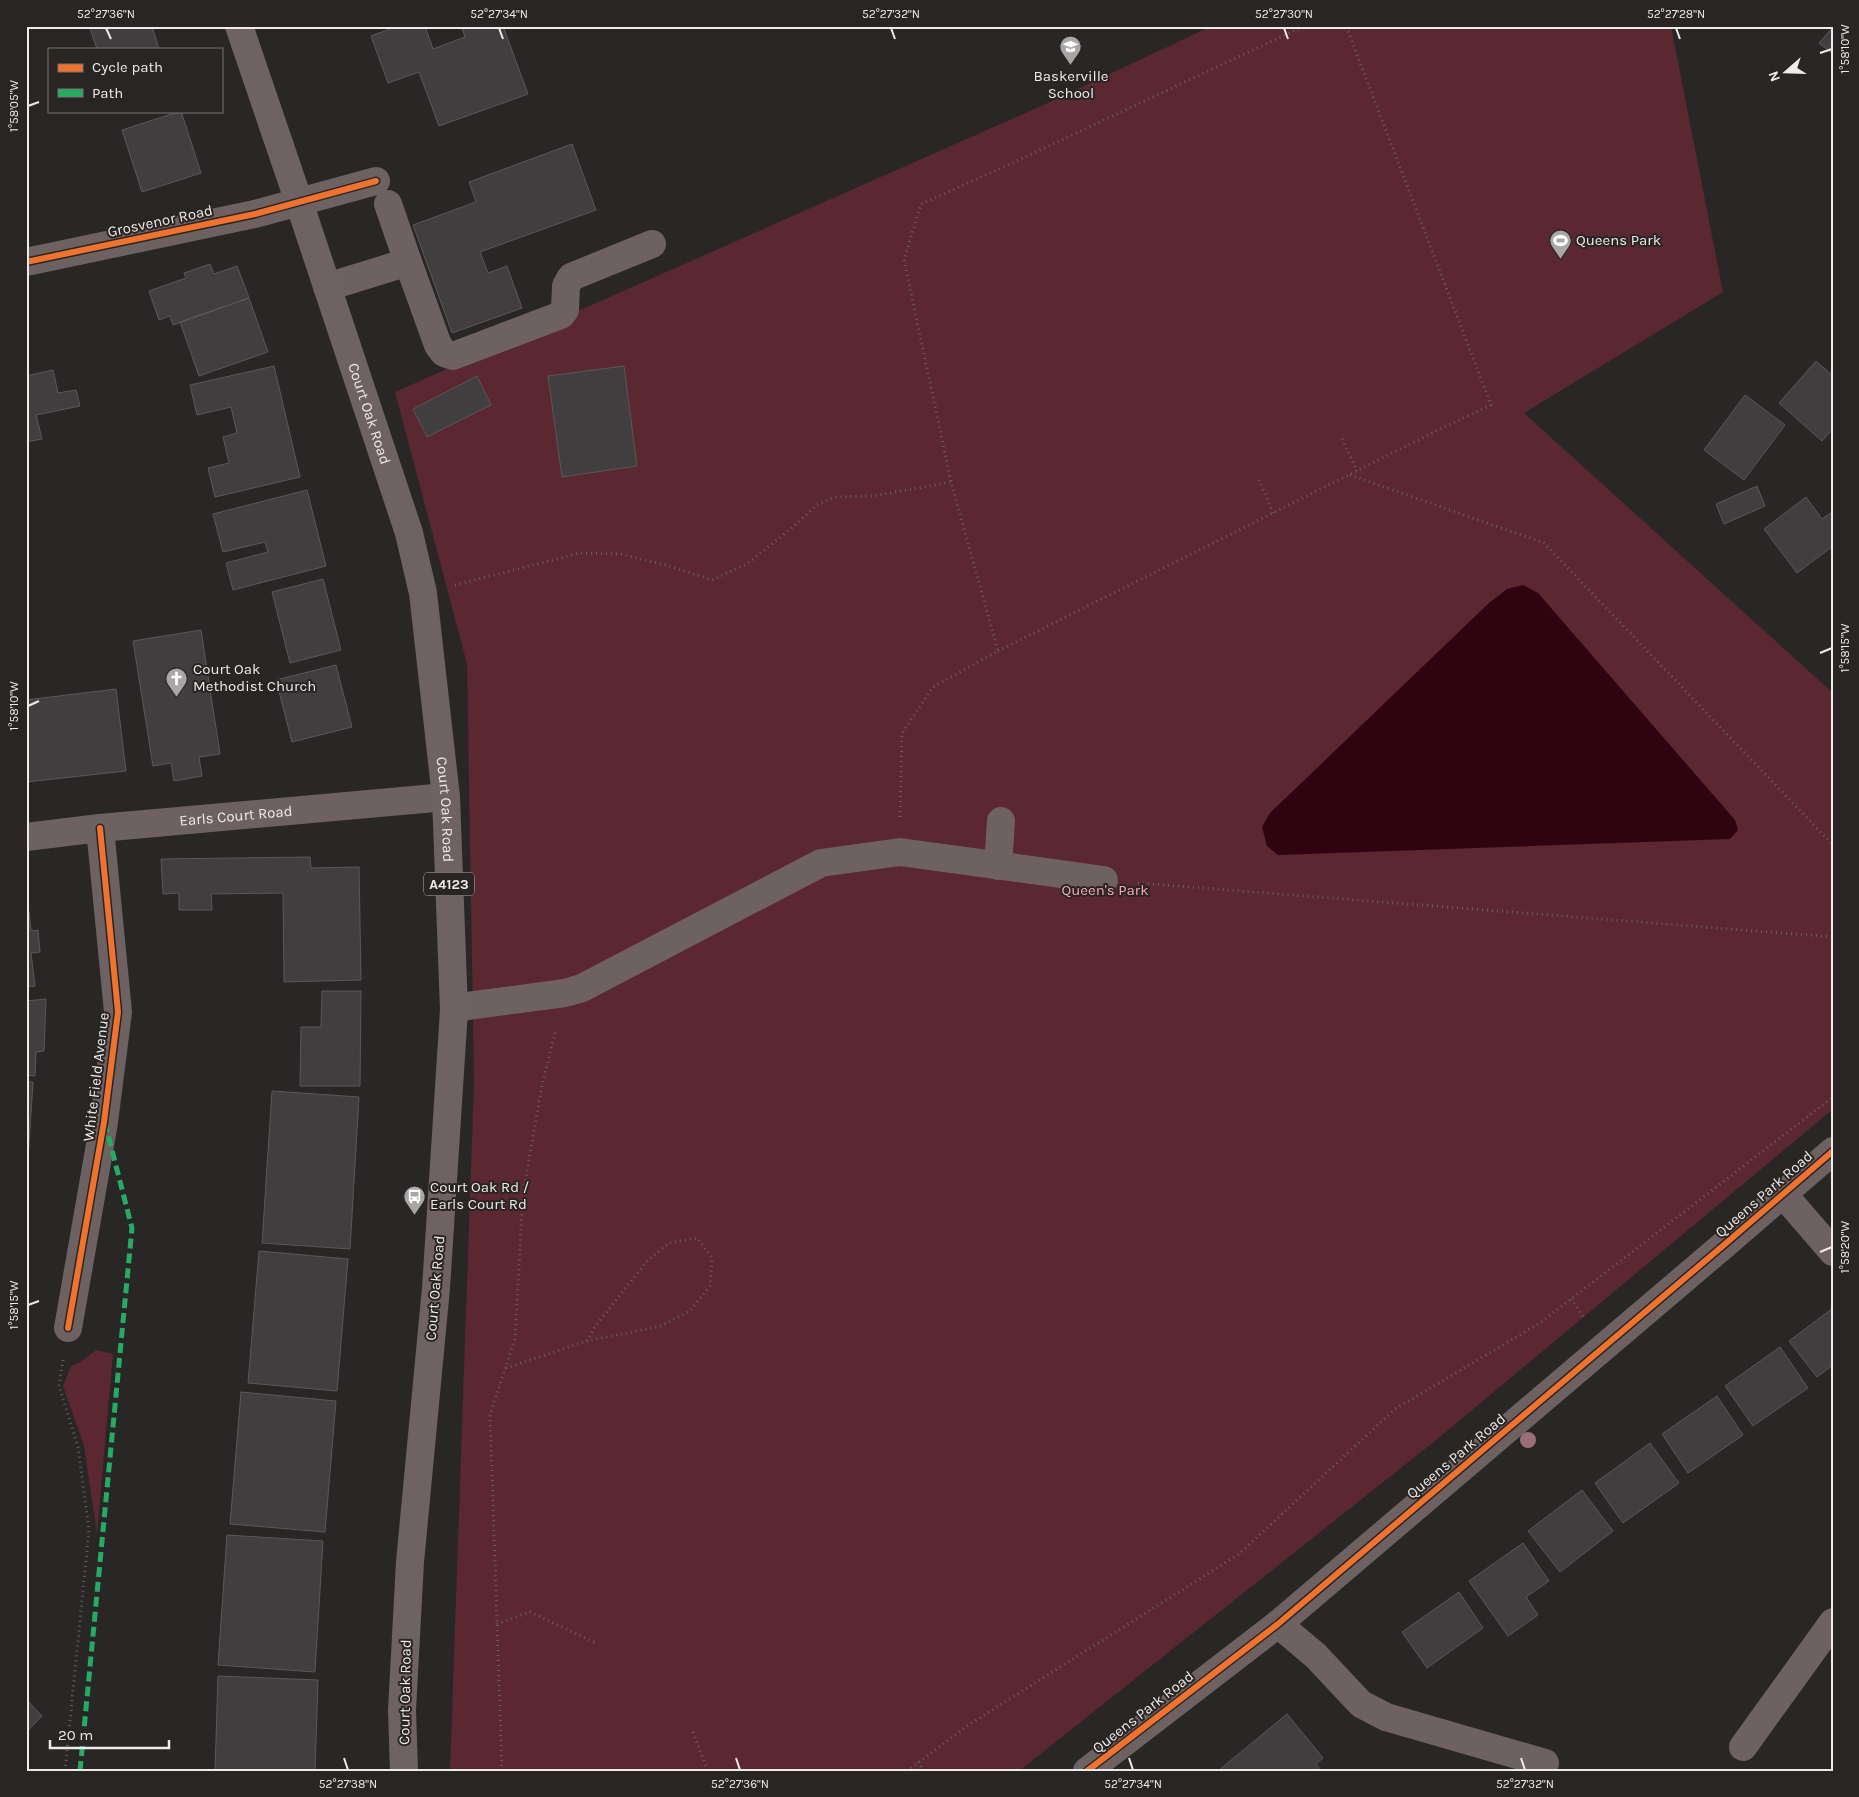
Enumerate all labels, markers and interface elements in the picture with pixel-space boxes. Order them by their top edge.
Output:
text: 52°27'36"N [77,7,135,21]
text: 52°27'34"N [470,7,528,21]
text: 52°27'32"N [862,7,920,21]
text: 52°27'30"N [1255,7,1313,21]
text: 52°27'28"N [1647,7,1705,21]
text: 1°58'10"W [1838,24,1852,74]
school or university icon: Baskerville School [1059,35,1083,66]
legend [48,48,222,112]
north arrow [1762,48,1812,98]
text: Cycle path [92,58,163,76]
place label: Baskerville School [1033,67,1109,102]
text: N [1765,69,1784,84]
text: 1°58'05"W [7,80,21,132]
text: Path [92,84,123,102]
street label: Grosvenor Road [106,201,214,241]
sports icon: Queens Park [1548,228,1572,259]
place label: Queens Park [1576,231,1661,249]
street label: Court Oak Road [344,361,395,467]
text: 1°58'15"W [1838,623,1852,672]
place label: Court Oak Methodist Church [193,660,316,695]
church icon: Court Oak Methodist Church [165,666,189,697]
text: 1°58'10"W [7,681,21,731]
street label: Court Oak Road [433,756,457,862]
street label: Earls Court Road [179,802,293,830]
road number: A4123 [424,872,474,896]
park label: Queen's Park [1061,881,1149,899]
street label: White Field Avenue [79,1011,113,1143]
street label: Queens Park Road [1712,1147,1816,1241]
place label: Court Oak Rd / Earls Court Rd [430,1178,529,1213]
bus stop icon: Court Oak Rd / Earls Court Rd [402,1184,426,1215]
text: 1°58'20"W [1838,1221,1852,1273]
street label: Court Oak Road [421,1235,449,1341]
text: 1°58'15"W [7,1280,21,1329]
street label: Queens Park Road [1403,1409,1509,1503]
street label: Court Oak Road [395,1639,415,1745]
street label: Queens Park Road [1089,1667,1197,1757]
scale bar [50,1717,169,1749]
text: 20 m [58,1726,93,1744]
text: 52°27'38"N [319,1777,377,1791]
text: 52°27'36"N [711,1777,769,1791]
text: 52°27'34"N [1104,1777,1162,1791]
text: 52°27'32"N [1496,1777,1554,1791]

